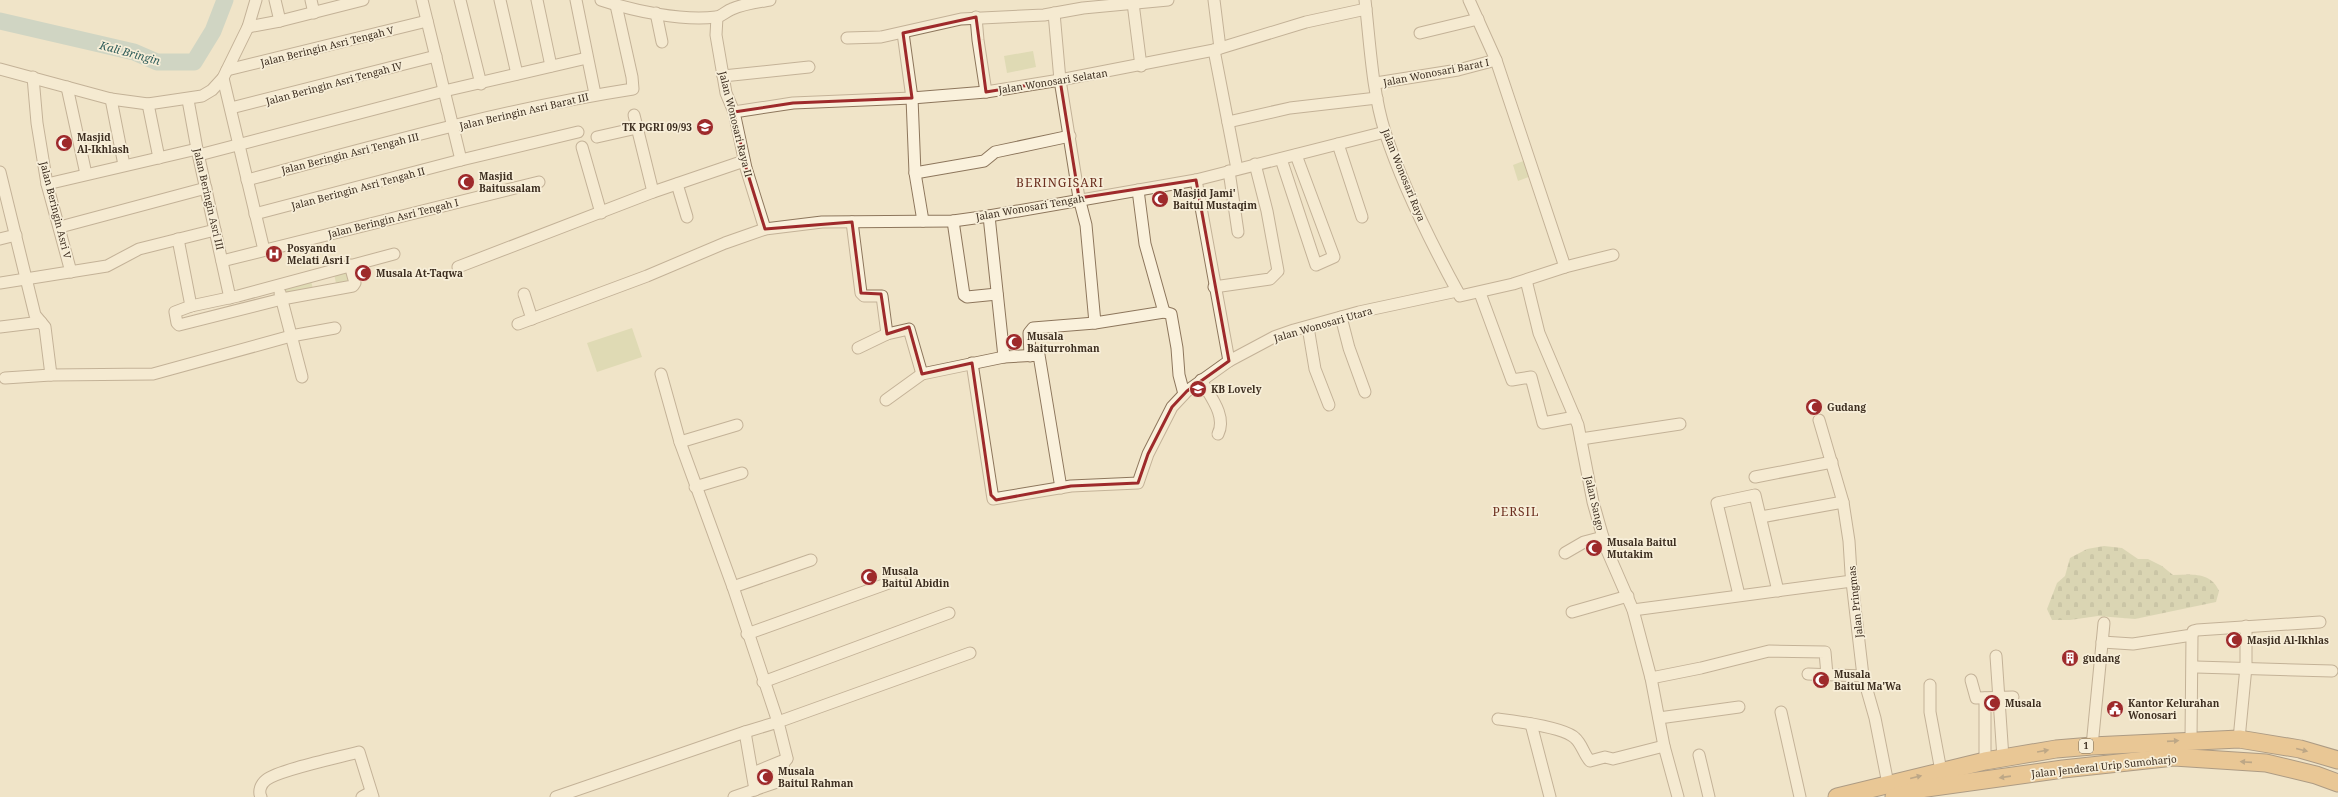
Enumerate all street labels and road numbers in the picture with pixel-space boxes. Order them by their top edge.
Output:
street label: Jalan Beringin Asri Tengah V [258,23,395,70]
street label: Jalan Wonosari Barat I [1381,55,1490,89]
street label: Jalan Beringin Asri Tengah IV [263,58,404,108]
street label: Jalan Wonosari Selatan [996,65,1109,97]
street label: Jalan Wonosari Raya II [716,69,756,179]
street label: Jalan Beringin Asri Barat III [457,89,590,133]
street label: Jalan Wonosari Raya [1379,126,1429,224]
street label: Jalan Beringin Asri Tengah III [279,129,421,177]
street label: Jalan Beringin Asri III [190,146,228,252]
street label: Jalan Beringin Asri V [37,159,75,260]
street label: Jalan Beringin Asri Tengah II [289,163,427,213]
street label: Jalan Wonosari Tengah [973,190,1086,224]
street label: Jalan Beringin Asri Tengah I [325,195,460,241]
street label: Jalan Wonosari Utara [1271,303,1374,345]
street label: Jalan Sango [1582,473,1608,532]
street label: Jalan Pringmas [1844,565,1866,640]
road number: 1 [2079,739,2093,753]
street label: Jalan Jenderal Urip Sumoharjo [2030,751,2178,781]

